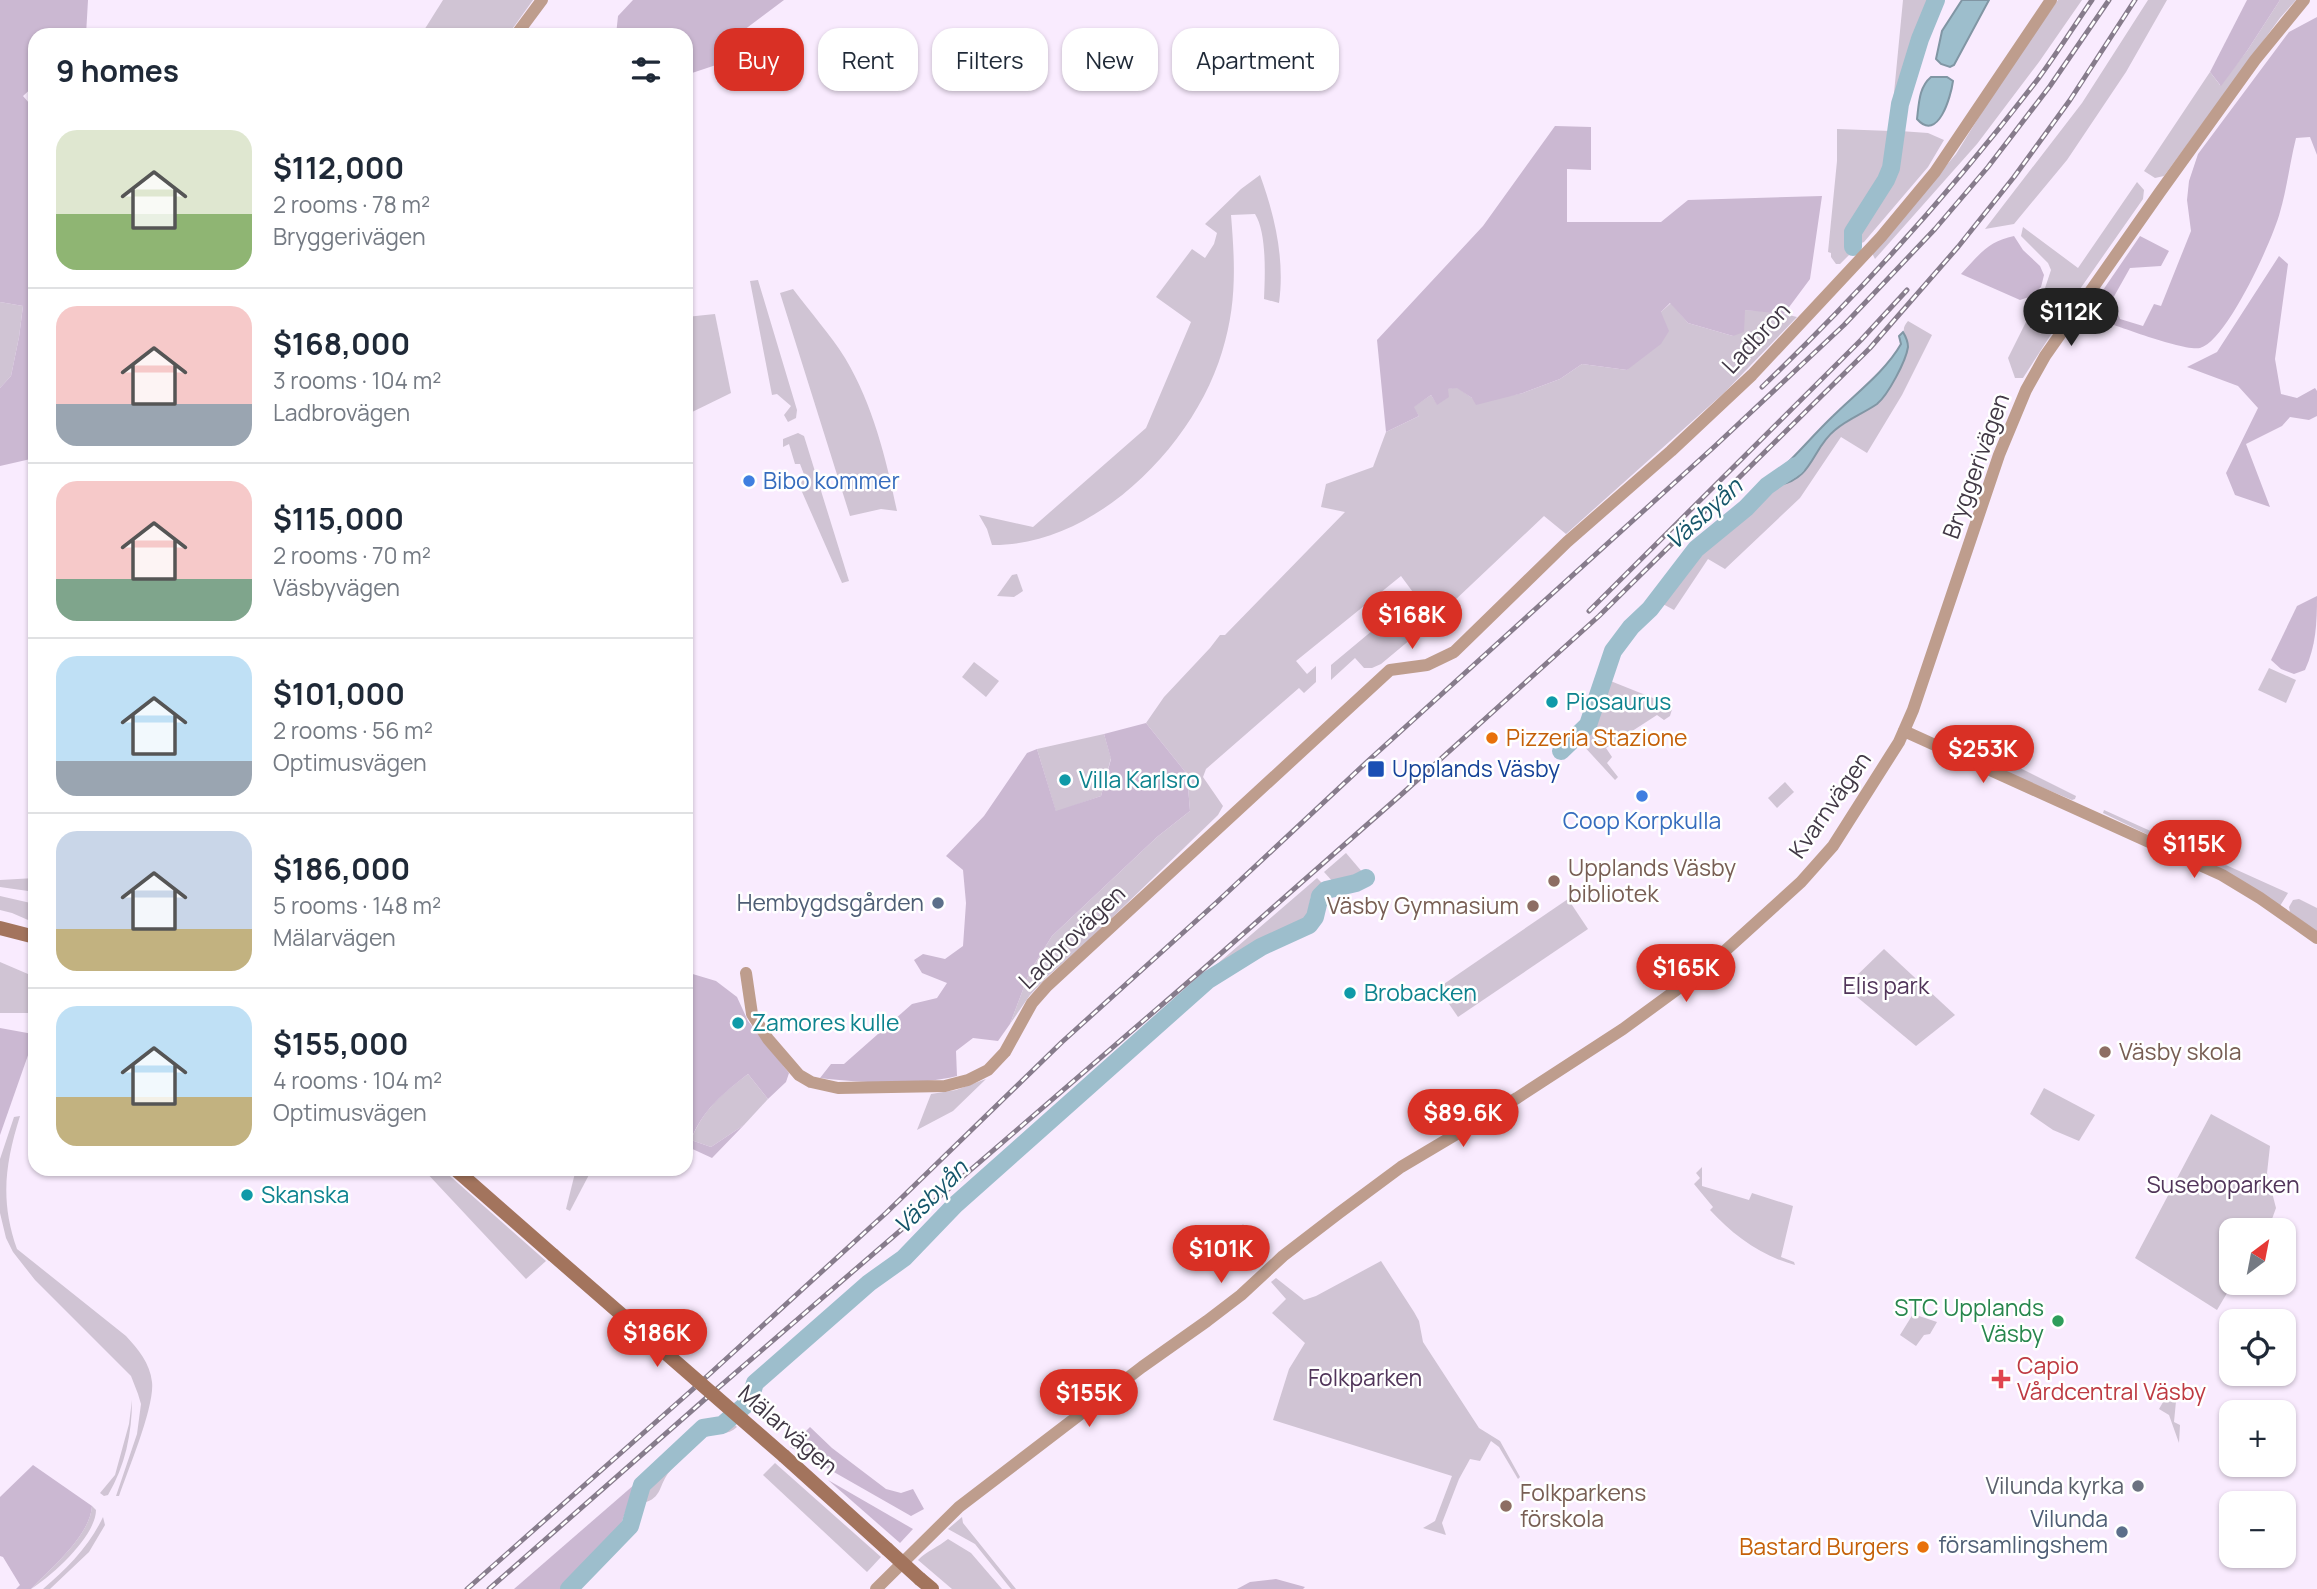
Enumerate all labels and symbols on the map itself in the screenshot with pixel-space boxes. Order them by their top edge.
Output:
pin: $112K [2022,288,2120,348]
street label: Ladbron [1714,295,1797,380]
street label: Bryggerivägen [1934,389,2016,543]
place label: Bibo kommer [763,464,900,496]
water label: Väsbyån [1658,469,1749,556]
marker: Bibo kommer [741,473,757,489]
pin: $168K [1363,592,1461,651]
place label: Piosaurus [1566,685,1671,717]
marker: Piosaurus [1544,694,1560,710]
place label: Pizzeria Stazione [1506,721,1688,753]
pin: $253K [1934,726,2032,785]
marker: Pizzeria Stazione [1484,730,1500,746]
street label: Kvarnvägen [1781,745,1878,864]
place label: Upplands Väsby [1392,752,1560,784]
marker: Upplands Väsby [1366,759,1386,779]
place label: Villa Karlsro [1079,763,1200,795]
marker: Villa Karlsro [1057,772,1073,788]
marker: Coop Korpkulla [1634,788,1650,804]
place label: Coop Korpkulla [1563,804,1721,836]
pin: $115K [2145,820,2243,880]
place label: Upplands Väsby bibliotek [1568,851,1736,909]
marker: Upplands Väsby bibliotek [1546,873,1562,889]
street label: Ladbrovägen [1011,877,1132,995]
place label: Hembygdsgården [737,886,924,918]
place label: Väsby Gymnasium [1327,889,1519,921]
marker: Hembygdsgården [930,895,946,911]
marker: Väsby Gymnasium [1525,898,1541,914]
pin: $165K [1637,944,1735,1004]
park label: Elis park [1843,969,1930,1001]
place label: Brobacken [1364,976,1477,1008]
marker: Brobacken [1342,985,1358,1001]
place label: Zamores kulle [752,1006,899,1038]
marker: Zamores kulle [730,1015,746,1031]
place label: Väsby skola [2119,1035,2241,1067]
marker: Väsby skola [2097,1044,2113,1060]
pin: $89.6K [1406,1090,1520,1149]
water label: Väsbyån [886,1151,975,1240]
park label: Suseboparken [2146,1168,2300,1200]
place label: Skanska [261,1178,349,1210]
marker: Skanska [239,1187,255,1203]
north arrow [2219,1218,2296,1295]
pin: $101K [1172,1226,1270,1285]
place label: STC Upplands Väsby [1894,1291,2044,1349]
pin: $186K [608,1310,706,1369]
marker: STC Upplands Väsby [2050,1313,2066,1329]
place label: Capio Vårdcentral Väsby [2017,1349,2206,1407]
park label: Folkparken [1308,1361,1422,1393]
marker: Capio Vårdcentral Väsby [1991,1369,2011,1389]
pin: $155K [1040,1370,1138,1429]
street label: Mälarvägen [732,1377,845,1482]
place label: Vilunda kyrka [1986,1469,2124,1501]
place label: Folkparkens förskola [1520,1476,1646,1534]
marker: Vilunda kyrka [2130,1478,2146,1494]
marker: Folkparkens förskola [1498,1498,1514,1514]
place label: Vilunda församlingshem [1938,1502,2108,1560]
marker: Vilunda församlingshem [2114,1524,2130,1540]
place label: Bastard Burgers [1739,1530,1909,1562]
marker: Bastard Burgers [1915,1539,1931,1555]

